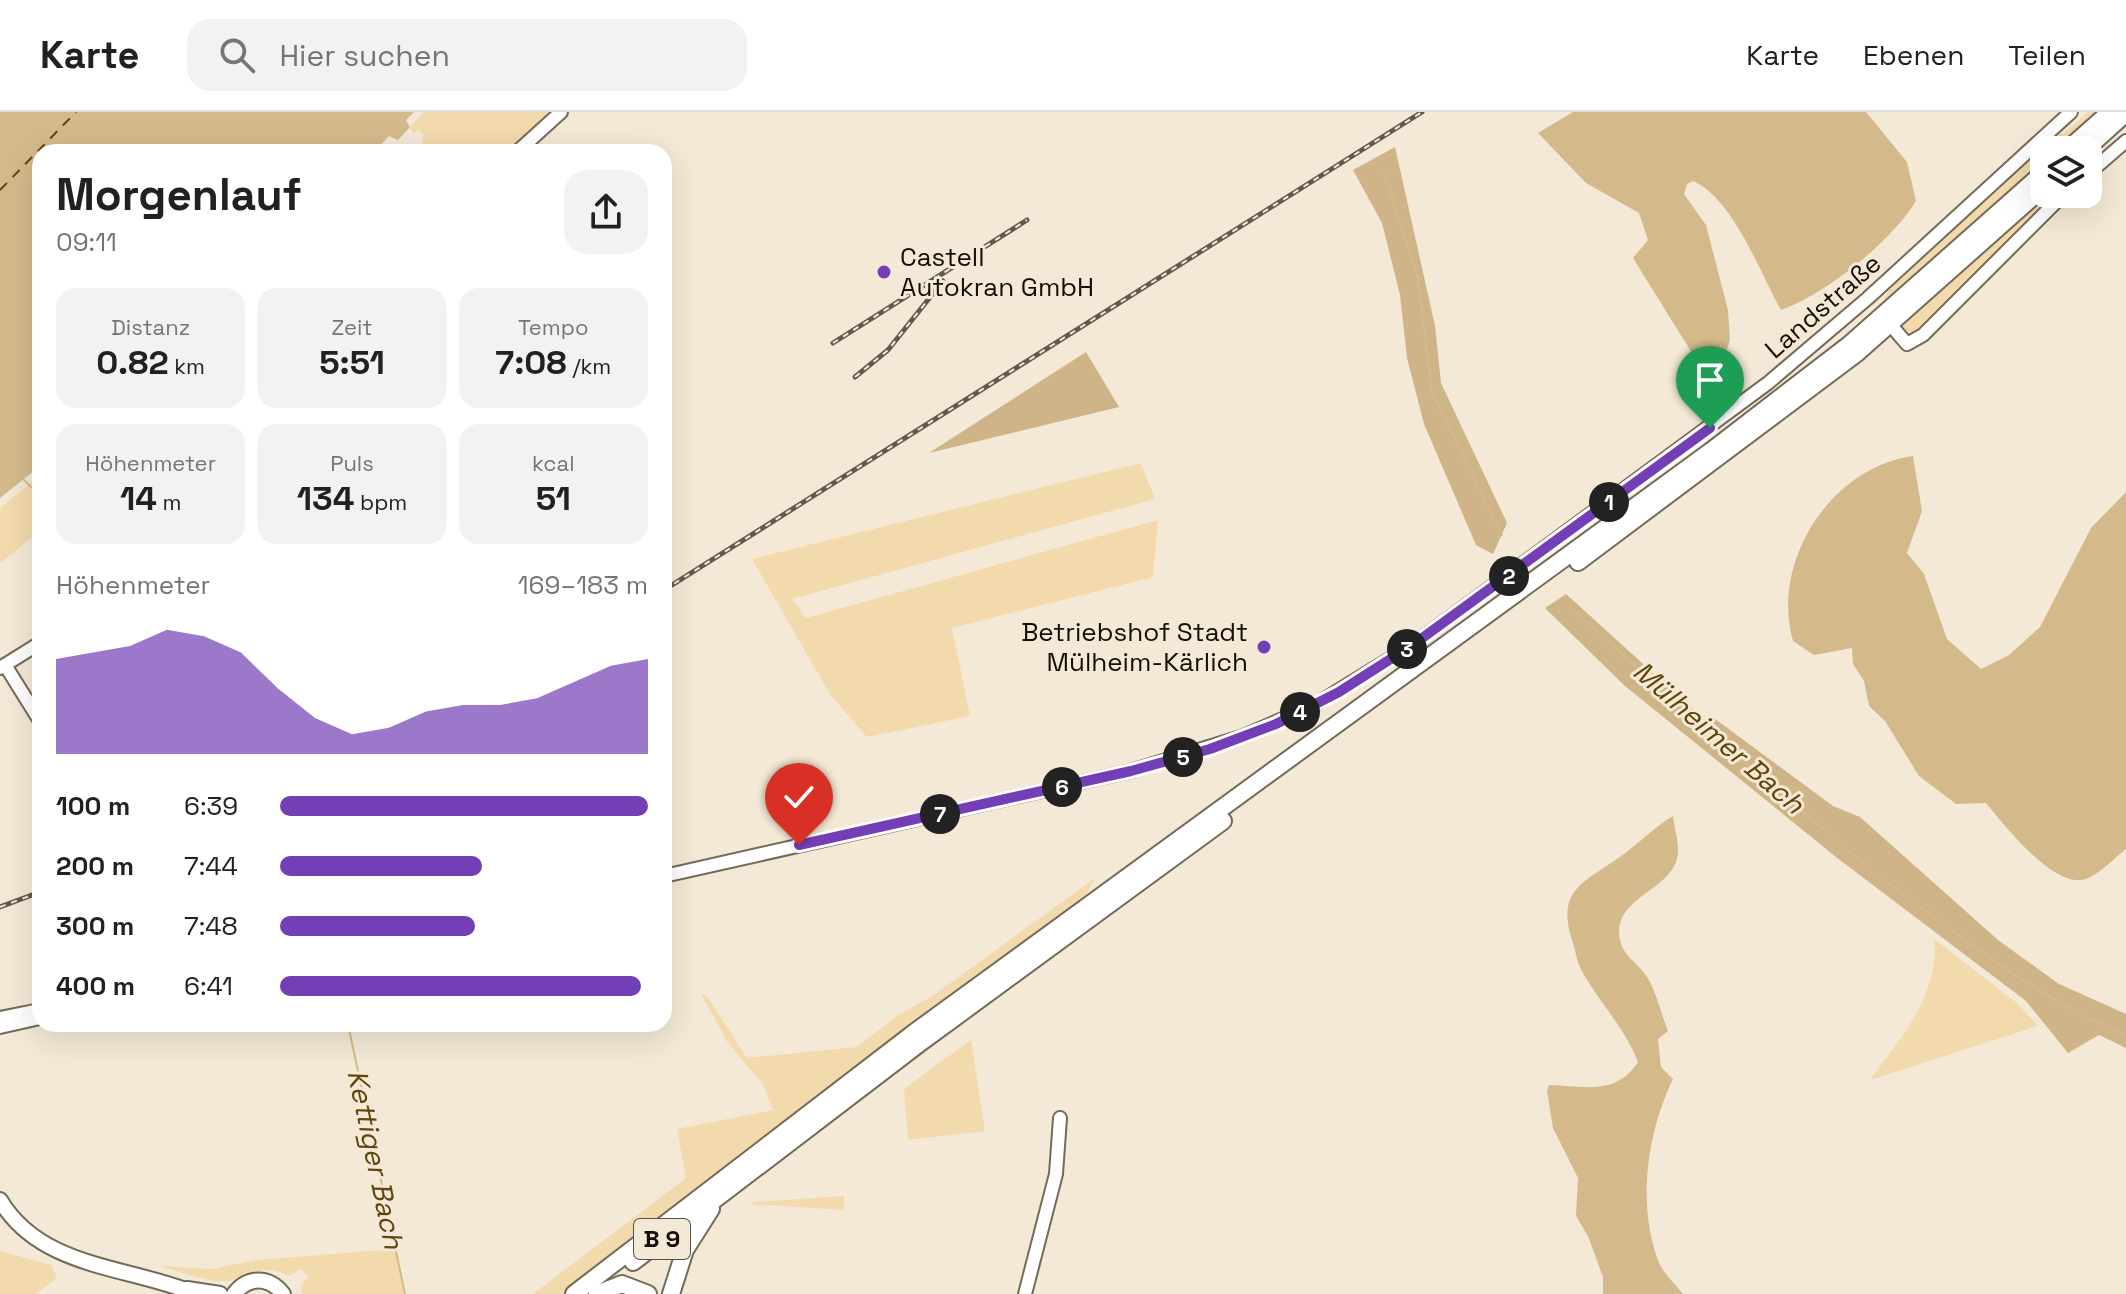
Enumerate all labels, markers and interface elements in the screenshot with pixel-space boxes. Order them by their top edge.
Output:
search box [187,19,747,91]
text: Karte [40,31,139,79]
icon: search [215,33,259,77]
text: Hier suchen [279,36,450,75]
text: Karte [1746,37,1819,73]
text: Ebenen [1863,37,1964,73]
text: Teilen [2008,37,2086,73]
map controls [2030,136,2102,208]
button: layers [2030,136,2102,208]
text: Morgenlauf [56,167,302,223]
button: share [564,170,648,254]
text: 09:11 [56,225,117,259]
place label: Castell Autokran GmbH [900,240,1094,304]
street label: Landstraße [1758,246,1888,366]
marker: Castell Autokran GmbH [875,263,893,281]
text: Distanz [111,313,190,341]
text: Zeit [332,313,372,341]
text: Tempo [518,313,589,341]
text: 0.82 [96,341,169,384]
text: 5:51 [319,341,385,384]
text: 7:08 [495,341,567,384]
pin [1676,346,1744,428]
text: km [169,352,205,380]
text: /km [567,352,611,380]
icon: arrive [1688,358,1732,402]
text: Höhenmeter [85,449,216,477]
text: Puls [330,449,374,477]
text: kcal [532,449,575,477]
text: 14 [120,477,157,520]
text: 134 [297,477,354,520]
text: 51 [536,477,571,520]
pin: 1 [1589,482,1629,522]
text: m [157,488,181,516]
text: bpm [354,488,407,516]
text: 1 [1604,488,1614,516]
pin: 2 [1489,556,1529,596]
text: 2 [1502,562,1516,590]
text: Höhenmeter [56,568,210,602]
text: 169–183 m [518,568,648,602]
place label: Betriebshof Stadt Mülheim-Kärlich [1021,615,1248,679]
pin: 3 [1387,629,1427,669]
text: 3 [1400,635,1414,663]
marker: Betriebshof Stadt Mülheim-Kärlich [1255,638,1273,656]
water label: Mülheimer Bach [1626,653,1813,822]
pin: 4 [1280,692,1320,732]
text: 4 [1293,698,1307,726]
pin: 5 [1163,737,1203,777]
text: 5 [1176,743,1190,771]
pin [765,763,833,845]
pin: 6 [1042,767,1082,807]
text: 6 [1055,773,1069,801]
icon: check [777,775,821,819]
text: 100 m [56,789,130,823]
text: 6:39 [184,789,238,823]
pin: 7 [920,794,960,834]
text: 7 [934,800,946,828]
text: 200 m [56,849,134,883]
text: 7:44 [184,849,238,883]
text: 300 m [56,909,134,943]
text: 7:48 [184,909,238,943]
text: 400 m [56,969,135,1003]
text: 6:41 [184,969,233,1003]
water label: Kettiger Bach [339,1066,413,1253]
road number: B 9 [634,1219,690,1259]

